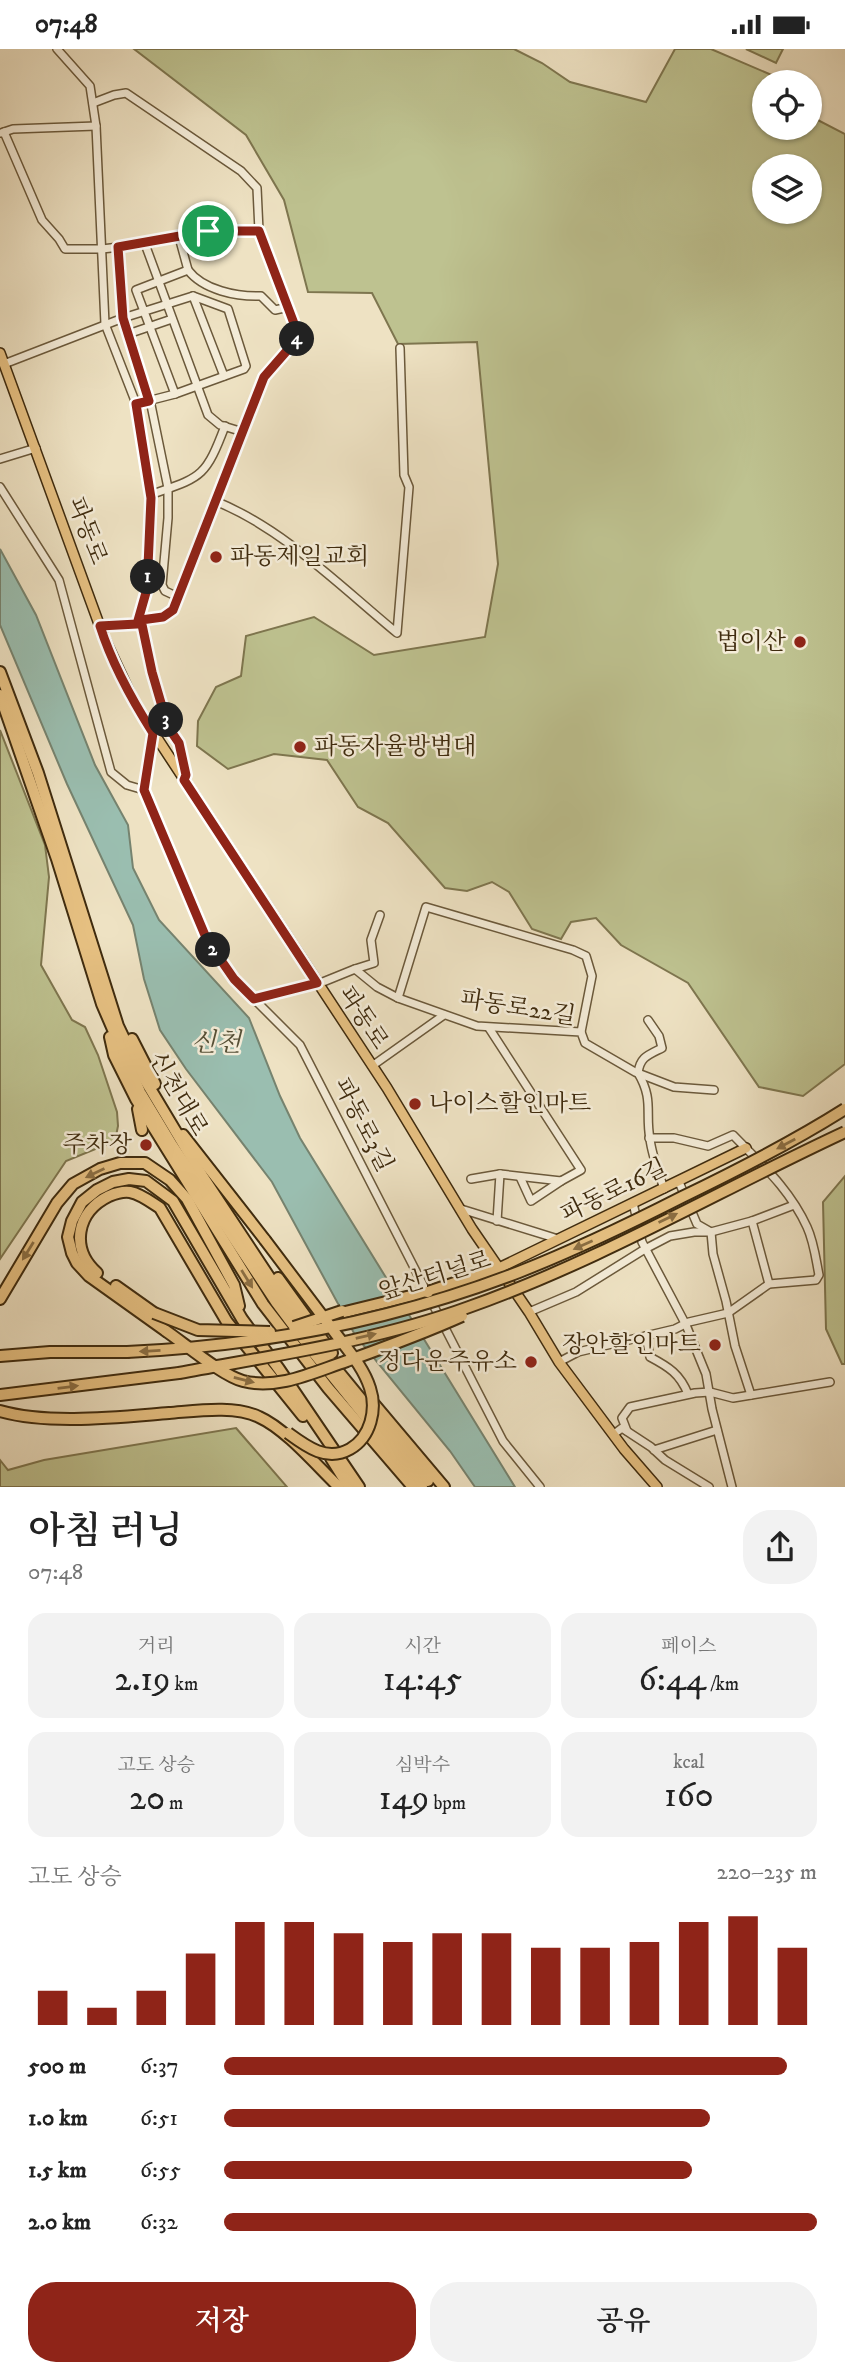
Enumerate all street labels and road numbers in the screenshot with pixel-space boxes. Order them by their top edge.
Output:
street label: 파동로 [61,493,113,569]
street label: 파동로 [331,981,395,1055]
street label: 파동로22길 [458,984,578,1032]
street label: 신천대로 [142,1046,214,1142]
street label: 파동로3길 [327,1073,399,1177]
street label: 파동로16길 [556,1153,672,1229]
street label: 앞산터널로 [375,1245,495,1307]

